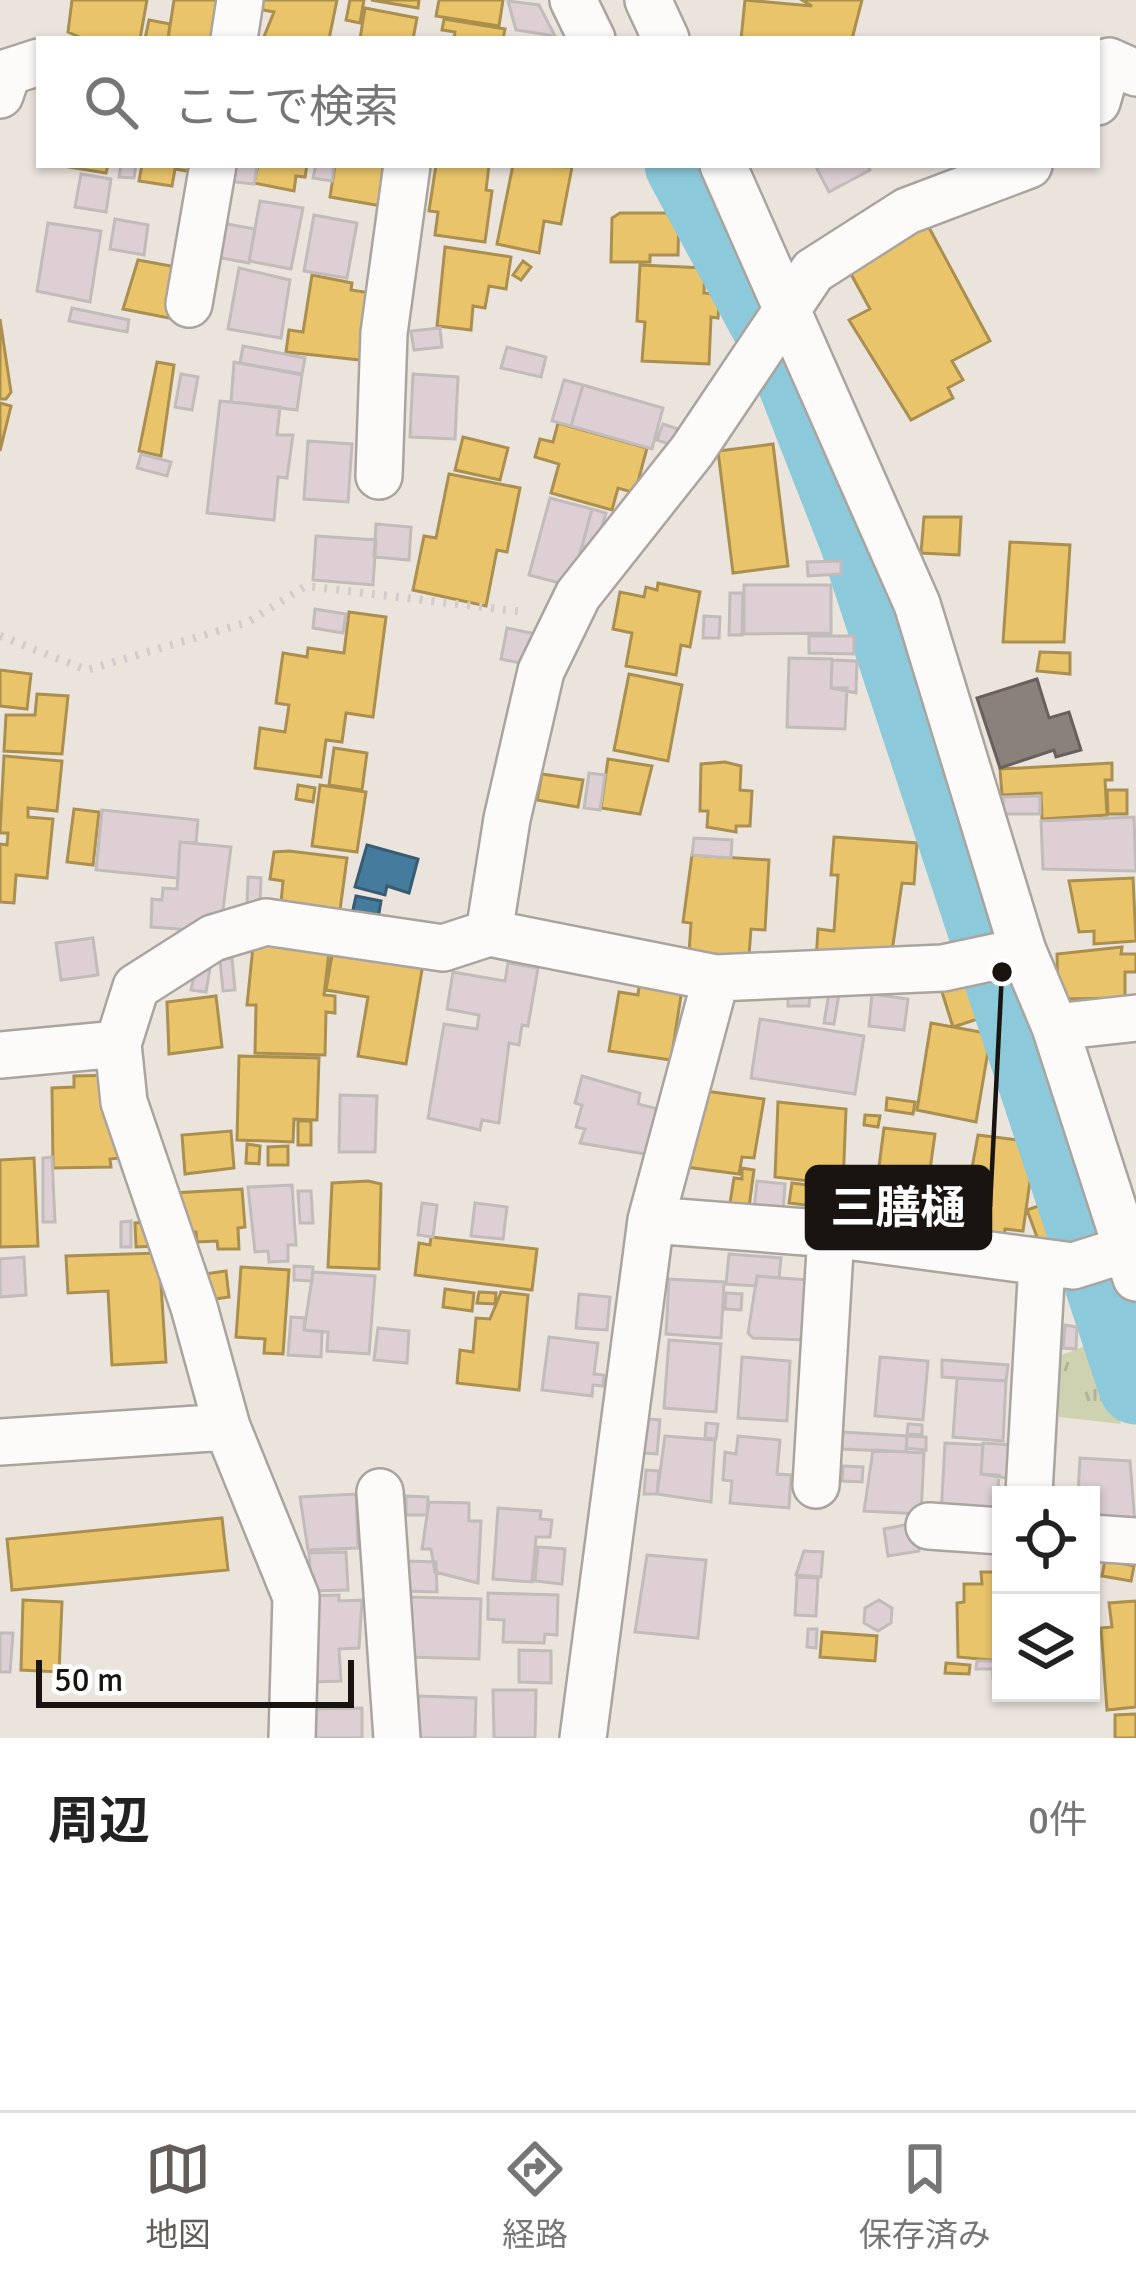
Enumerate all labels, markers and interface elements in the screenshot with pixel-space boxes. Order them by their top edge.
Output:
search box [36,36,1100,168]
icon: search [78,69,144,135]
text: ここで検索 [174,80,399,135]
callout: 三膳樋 [807,1167,990,1248]
text: 三膳樋 [830,1181,966,1236]
map controls [992,1486,1100,1702]
button: locate [992,1486,1100,1594]
button: layers [992,1594,1100,1702]
scale bar [36,1654,354,1707]
text: 50 m [54,1660,123,1701]
text: 周辺 [48,1790,150,1853]
text: 0件 [1028,1796,1088,1844]
tab: 地図 [145,2136,211,2256]
tab: 経路 [502,2136,568,2256]
tab: 保存済み [859,2136,991,2256]

